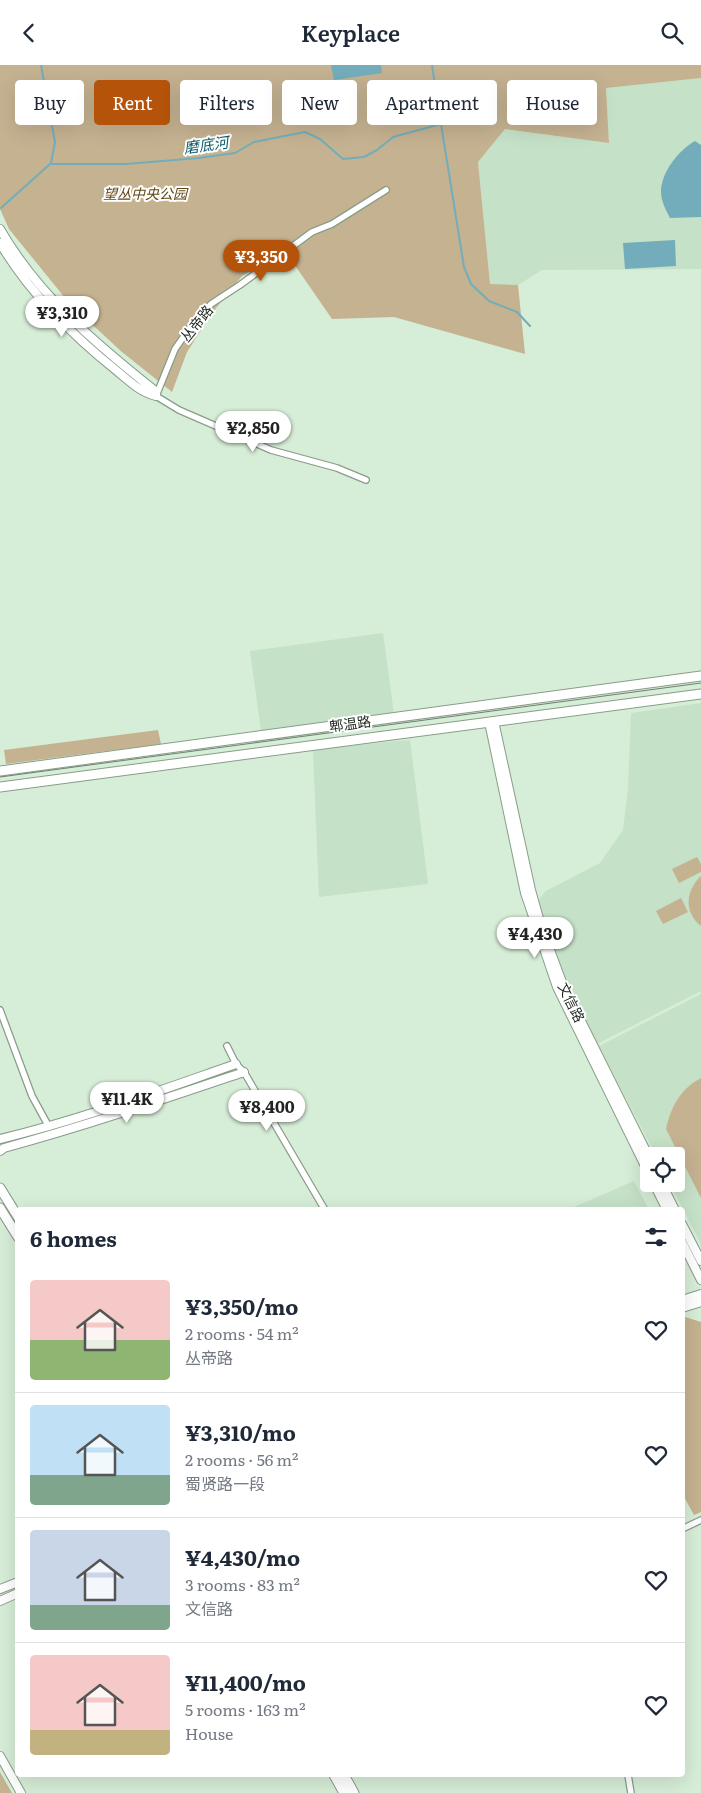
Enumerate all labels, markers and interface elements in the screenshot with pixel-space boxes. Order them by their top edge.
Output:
text: Keyplace [301,16,400,49]
icon: back [15,19,43,47]
icon: search [658,19,686,47]
chip: Buy [15,80,84,125]
chip: Rent [94,80,170,125]
chip: Filters [180,80,272,125]
chip: New [282,80,357,125]
chip: Apartment [367,80,497,125]
chip: House [507,80,597,125]
water label: 磨底河 [182,129,233,159]
park label: 望丛中央公园 [103,183,189,203]
pin: ¥3,350 [220,239,302,282]
text: ¥3,350 [234,244,288,268]
pin: ¥3,310 [21,295,103,338]
text: ¥3,310 [36,300,88,324]
street label: 丛帝路 [175,300,217,346]
pin: ¥2,850 [212,411,294,453]
text: ¥2,850 [226,415,280,439]
street label: 郫温路 [328,710,372,736]
pin: ¥4,430 [494,917,576,959]
text: ¥4,430 [508,921,562,945]
street label: 文信路 [554,979,590,1025]
pin: ¥11.4K [86,1081,168,1124]
text: ¥11.4K [101,1086,153,1110]
pin: ¥8,400 [226,1089,308,1132]
text: ¥8,400 [239,1094,295,1118]
map controls [640,1147,685,1192]
button: locate [640,1147,685,1192]
text: 6 homes [30,1222,117,1253]
icon: filters [642,1223,670,1251]
text: ¥3,350/mo [185,1290,298,1321]
icon: home [70,1300,130,1360]
icon: heart [642,1316,670,1344]
text: 2 rooms · 54 m² [185,1321,299,1345]
text: 丛帝路 [185,1345,233,1369]
text: ¥3,310/mo [185,1416,296,1447]
icon: home [70,1425,130,1485]
icon: heart [642,1441,670,1469]
text: 2 rooms · 56 m² [185,1447,298,1471]
text: 蜀贤路一段 [185,1471,265,1495]
text: ¥4,430/mo [185,1541,300,1572]
icon: home [70,1550,130,1610]
icon: heart [642,1566,670,1594]
text: 3 rooms · 83 m² [185,1572,300,1596]
text: 文信路 [185,1596,233,1620]
text: ¥11,400/mo [185,1666,306,1697]
icon: home [70,1675,130,1735]
icon: heart [642,1691,670,1719]
text: 5 rooms · 163 m² [185,1697,306,1721]
text: House [185,1721,233,1745]

